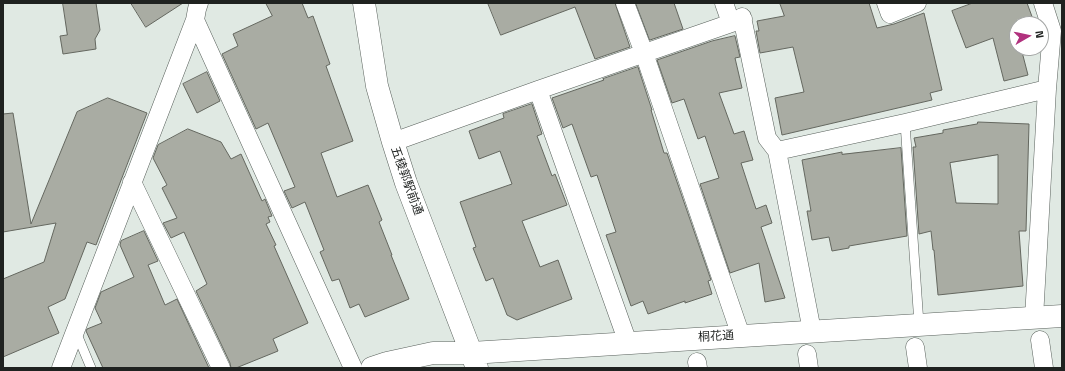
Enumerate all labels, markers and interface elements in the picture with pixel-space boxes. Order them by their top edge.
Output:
north arrow [1009,16,1049,56]
text: N [1031,29,1048,39]
street label: 五稜郭駅前通 [387,145,425,217]
street label: 桐花通 [698,329,734,345]

